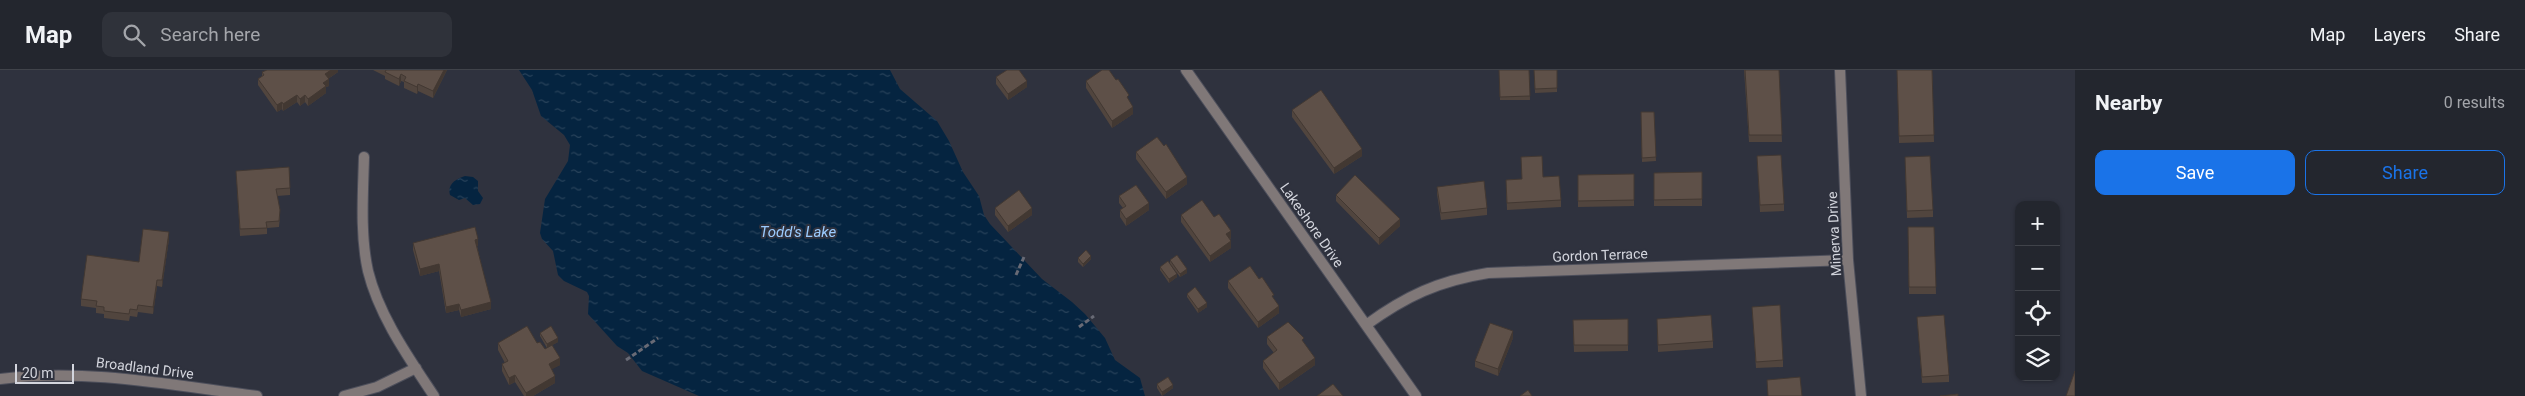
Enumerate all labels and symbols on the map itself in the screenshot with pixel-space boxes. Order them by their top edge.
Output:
street label: Lakeshore Drive [1277,180,1347,270]
street label: Minerva Drive [1824,191,1844,277]
water label: Todd's Lake [760,223,837,241]
street label: Gordon Terrace [1552,245,1648,265]
street label: Broadland Drive [95,354,195,382]
scale bar [15,361,74,384]

